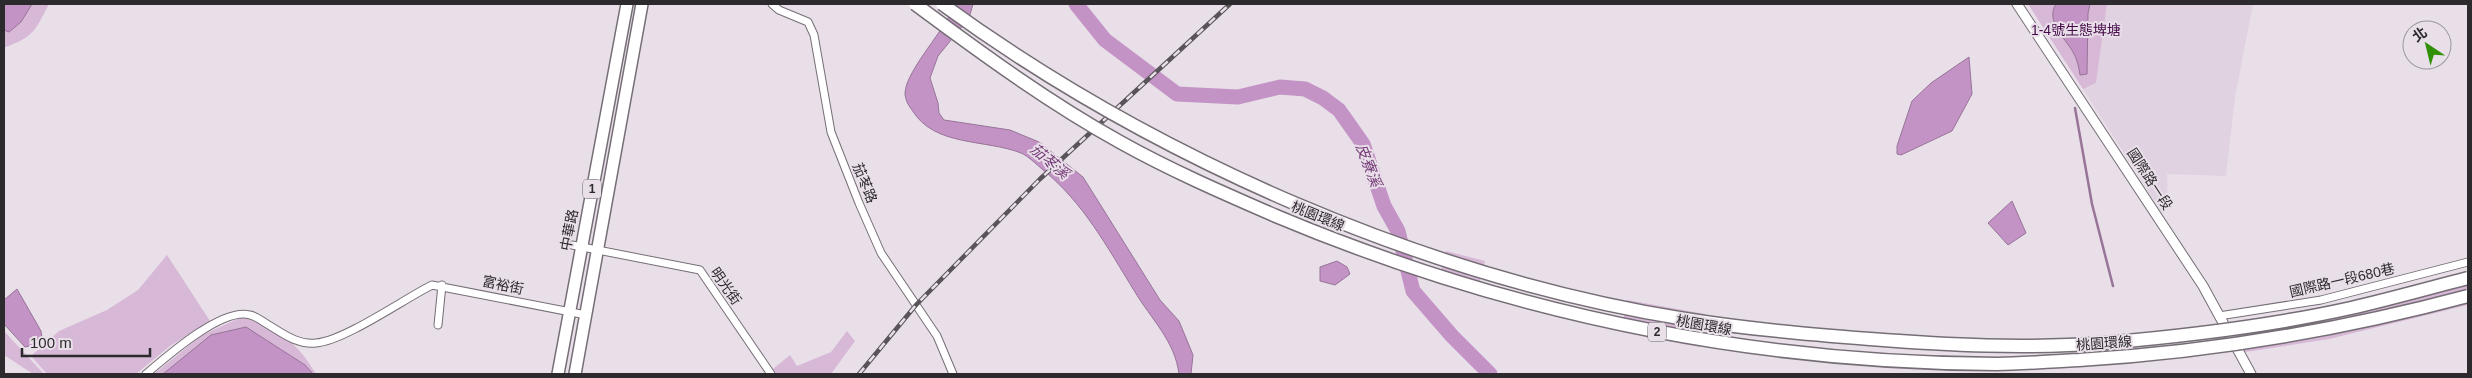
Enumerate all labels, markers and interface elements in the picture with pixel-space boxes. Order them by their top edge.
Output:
north arrow [2402,20,2452,70]
park label: 1-4號生態埤塘 [2031,22,2121,38]
text: 北 [2409,24,2430,45]
water label: 茄苳溪 [1027,140,1074,183]
water label: 皮寮溪 [1353,141,1386,191]
street label: 國際路一段 [2124,145,2176,213]
street label: 茄苳路 [850,161,880,205]
road number: 1 [583,180,601,198]
street label: 桃園環線 [1289,198,1347,234]
street label: 中華路 [557,208,581,252]
street label: 國際路一段680巷 [2288,260,2396,300]
street label: 明光街 [707,264,745,308]
street label: 富裕街 [481,273,525,297]
street label: 桃園環線 [1675,312,1733,338]
road number: 2 [1648,322,1666,342]
scale bar [22,326,150,358]
street label: 桃園環線 [2076,333,2132,353]
text: 100 m [30,334,72,351]

